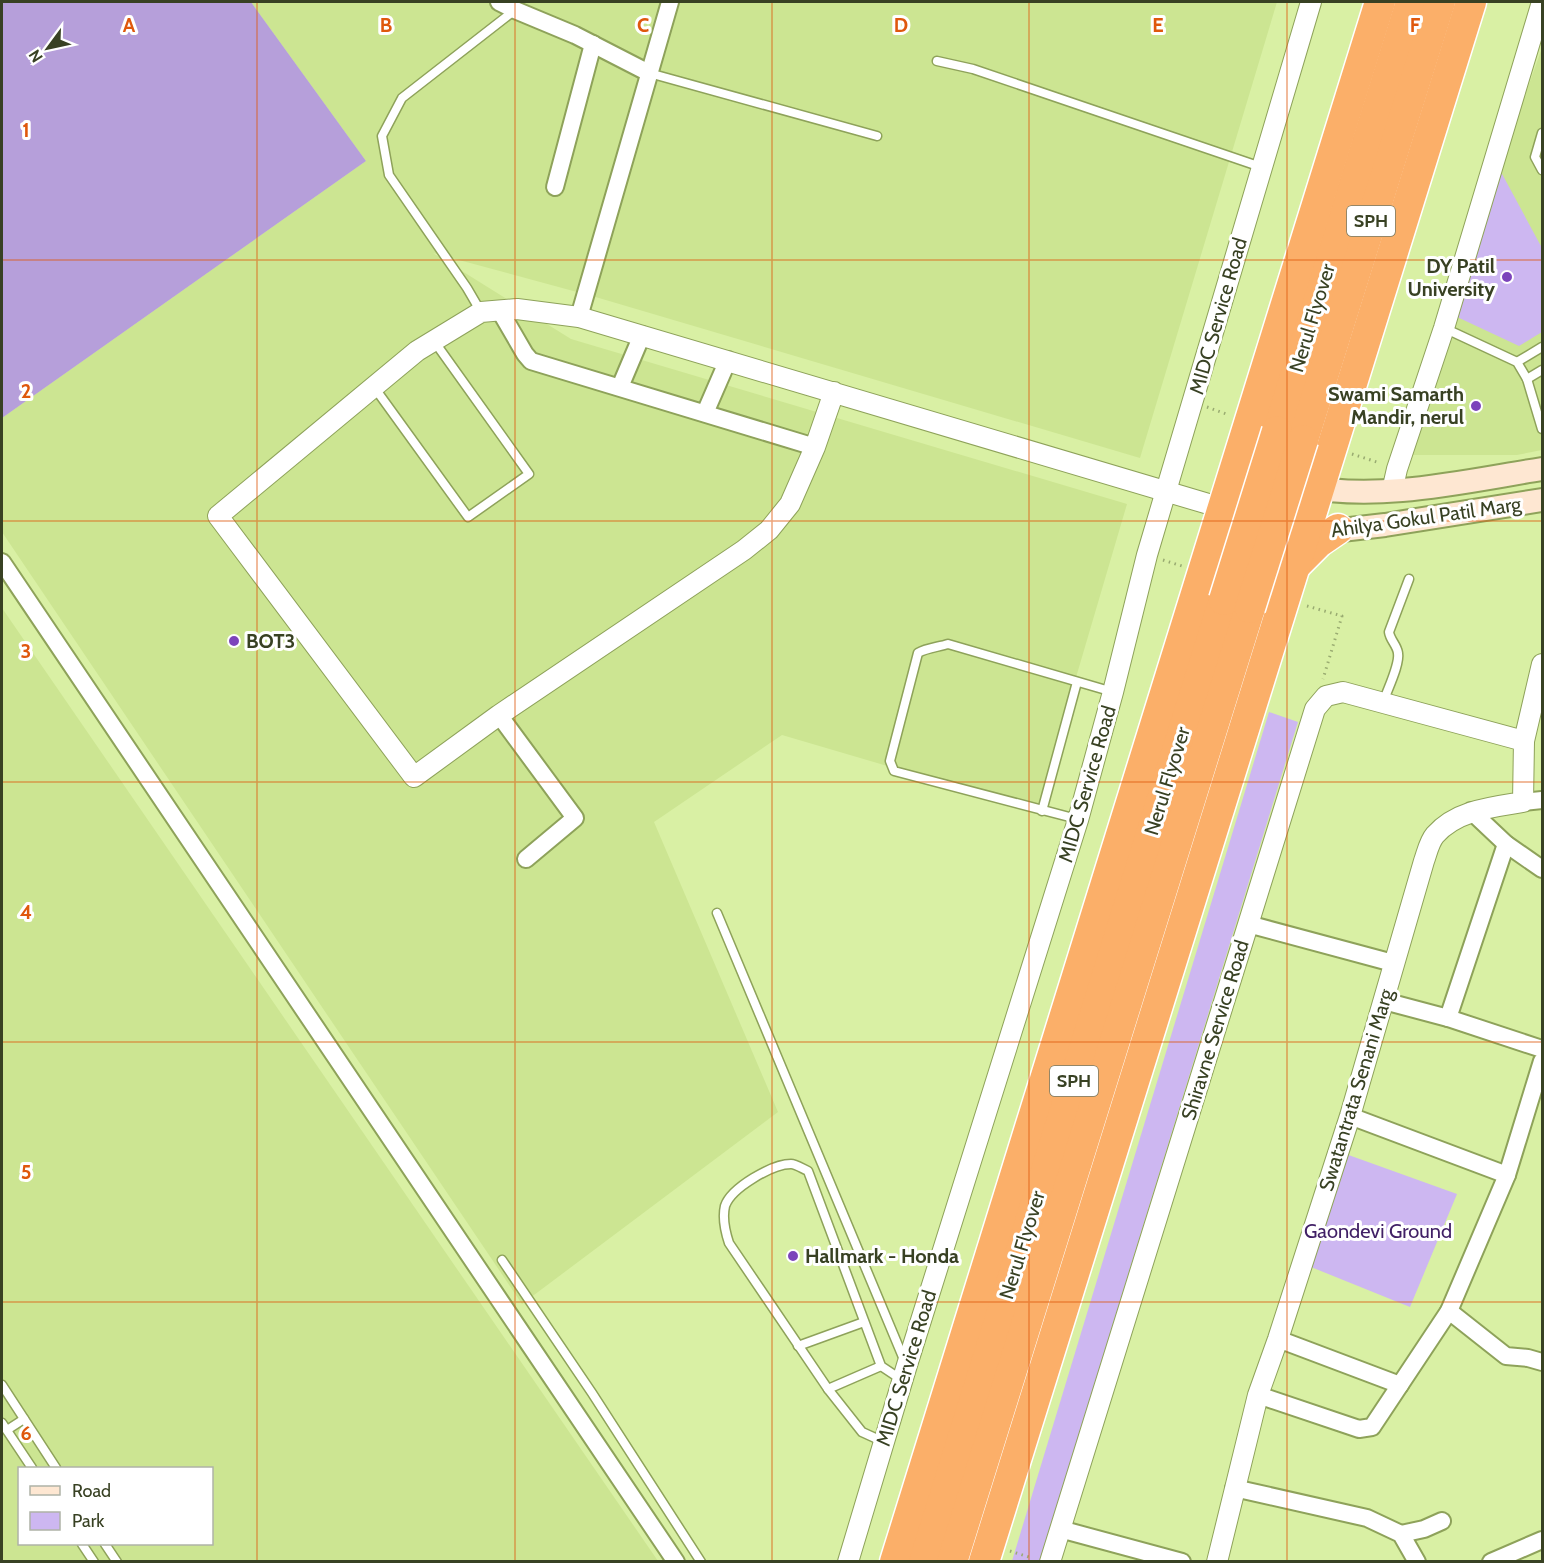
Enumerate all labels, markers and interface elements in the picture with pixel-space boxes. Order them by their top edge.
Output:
text: A [123,13,136,37]
text: B [380,13,392,37]
text: C [637,13,649,37]
text: D [894,13,908,37]
text: E [1152,13,1164,37]
text: F [1410,13,1421,37]
north arrow [18,18,78,78]
text: N [25,46,47,66]
text: 1 [22,118,30,142]
road number: SPH [1347,206,1395,236]
street label: MIDC Service Road [1184,235,1252,397]
place label: DY Patil University [1408,254,1495,301]
street label: Nerul Flyover [1284,260,1340,375]
marker: DY Patil University [1500,270,1514,284]
text: 2 [21,379,31,403]
place label: Swami Samarth Mandir, nerul [1328,382,1464,429]
marker: Swami Samarth Mandir, nerul [1469,399,1483,413]
street label: Ahilya Gokul Patil Marg [1329,492,1524,542]
place label: BOT3 [246,629,295,653]
marker: BOT3 [227,634,241,648]
text: 3 [21,639,31,663]
street label: MIDC Service Road [1053,703,1121,865]
street label: Nerul Flyover [1139,723,1195,838]
text: 4 [20,900,32,924]
street label: Shiravne Service Road [1176,937,1254,1123]
street label: Swatantrata Senani Marg [1314,985,1399,1194]
road number: SPH [1050,1066,1098,1096]
text: 5 [21,1160,31,1184]
street label: Nerul Flyover [994,1187,1050,1302]
park label: Gaondevi Ground [1304,1219,1452,1243]
place label: Hallmark - Honda [805,1244,959,1268]
marker: Hallmark - Honda [786,1249,800,1263]
street label: MIDC Service Road [871,1287,941,1449]
text: 6 [20,1421,32,1445]
legend [18,1467,213,1545]
text: Road [72,1480,111,1502]
text: Park [72,1510,105,1532]

